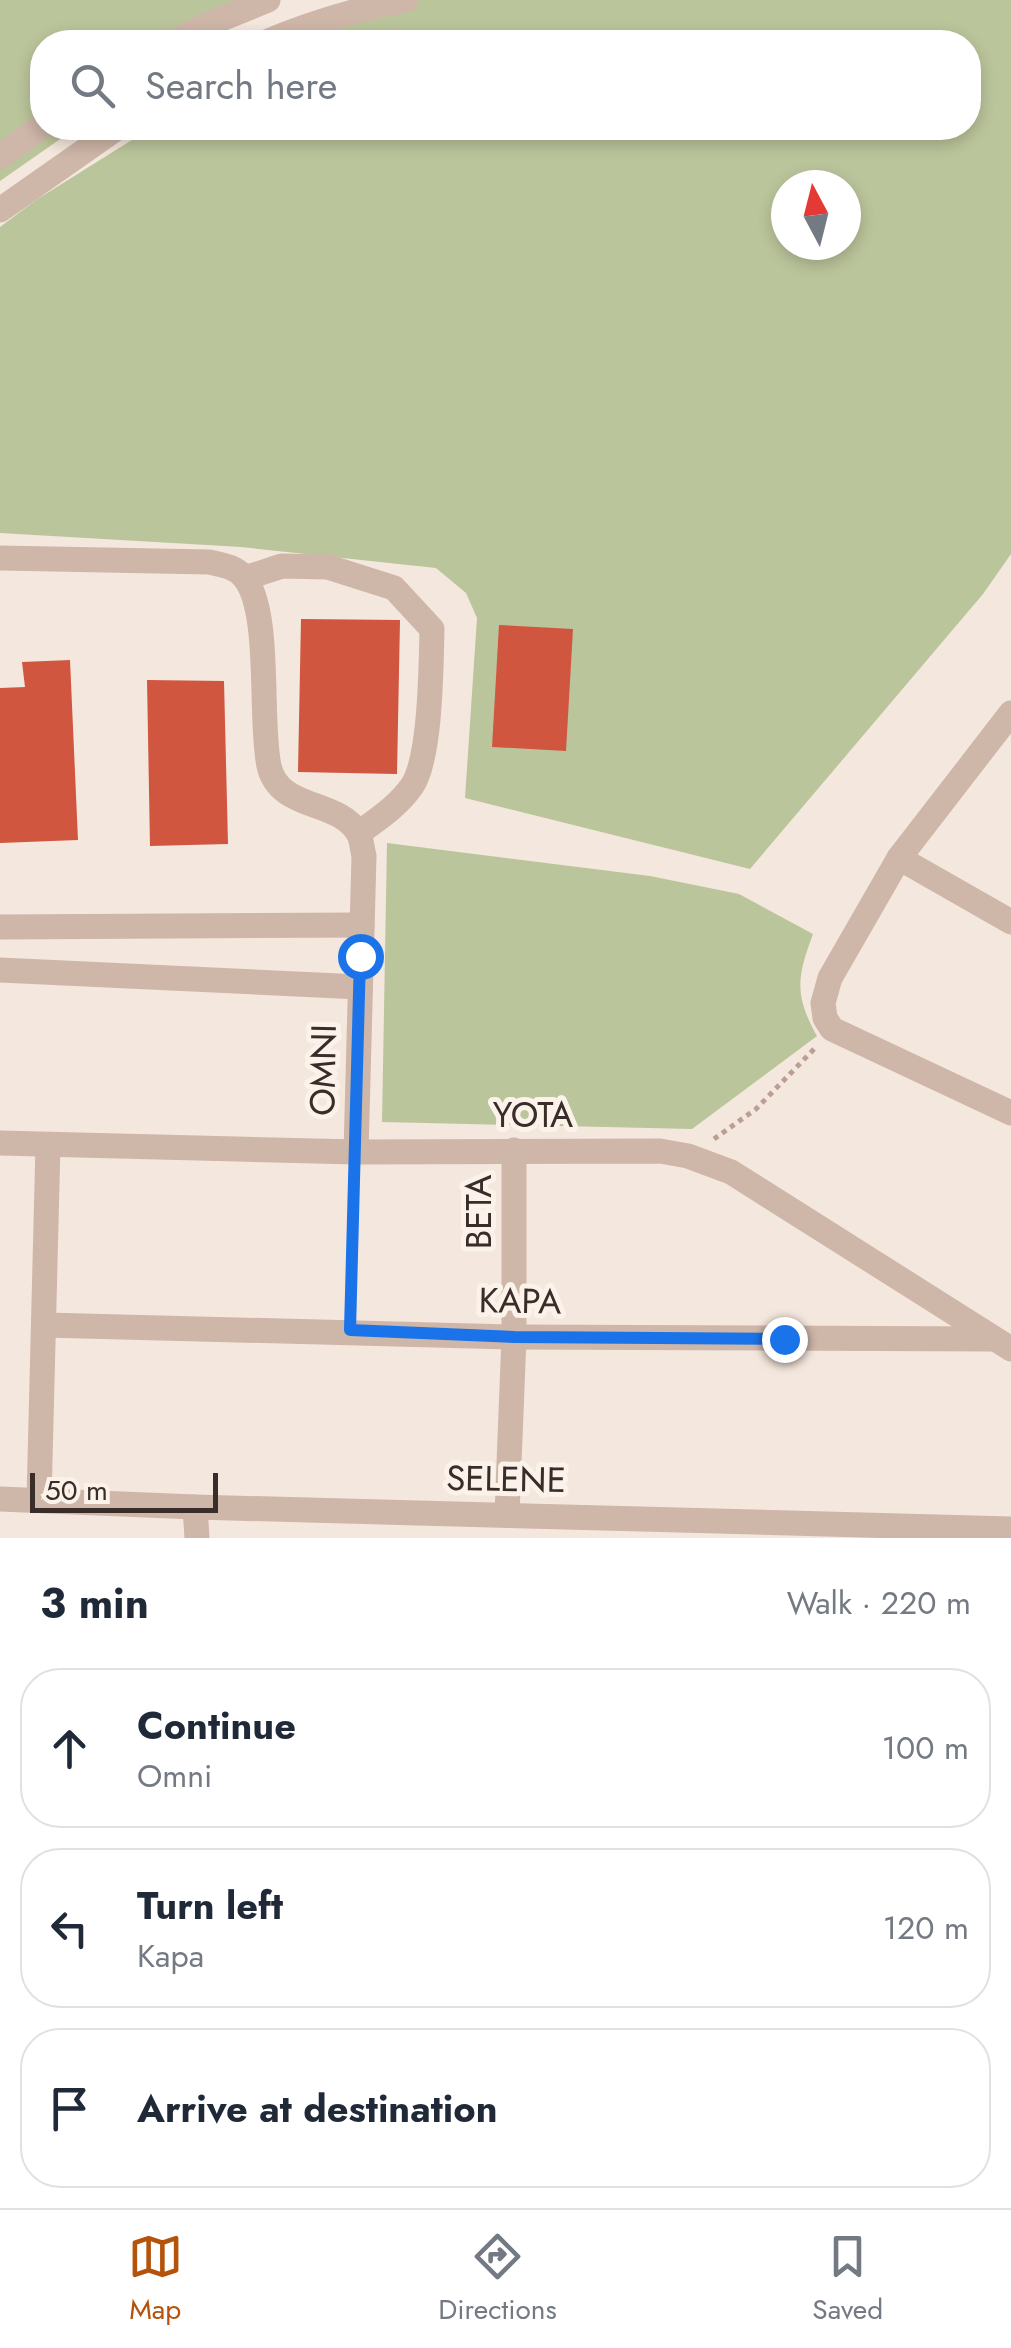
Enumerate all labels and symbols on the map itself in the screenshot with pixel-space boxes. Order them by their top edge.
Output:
north arrow [771,170,861,260]
route start [338,934,384,980]
street label: OMNI [297,1024,349,1116]
street label: YOTA [493,1090,573,1140]
street label: BETA [454,1175,504,1249]
street label: KAPA [478,1275,562,1327]
route end [762,1317,808,1363]
street label: SELENE [446,1453,566,1505]
scale bar [30,1468,218,1512]

